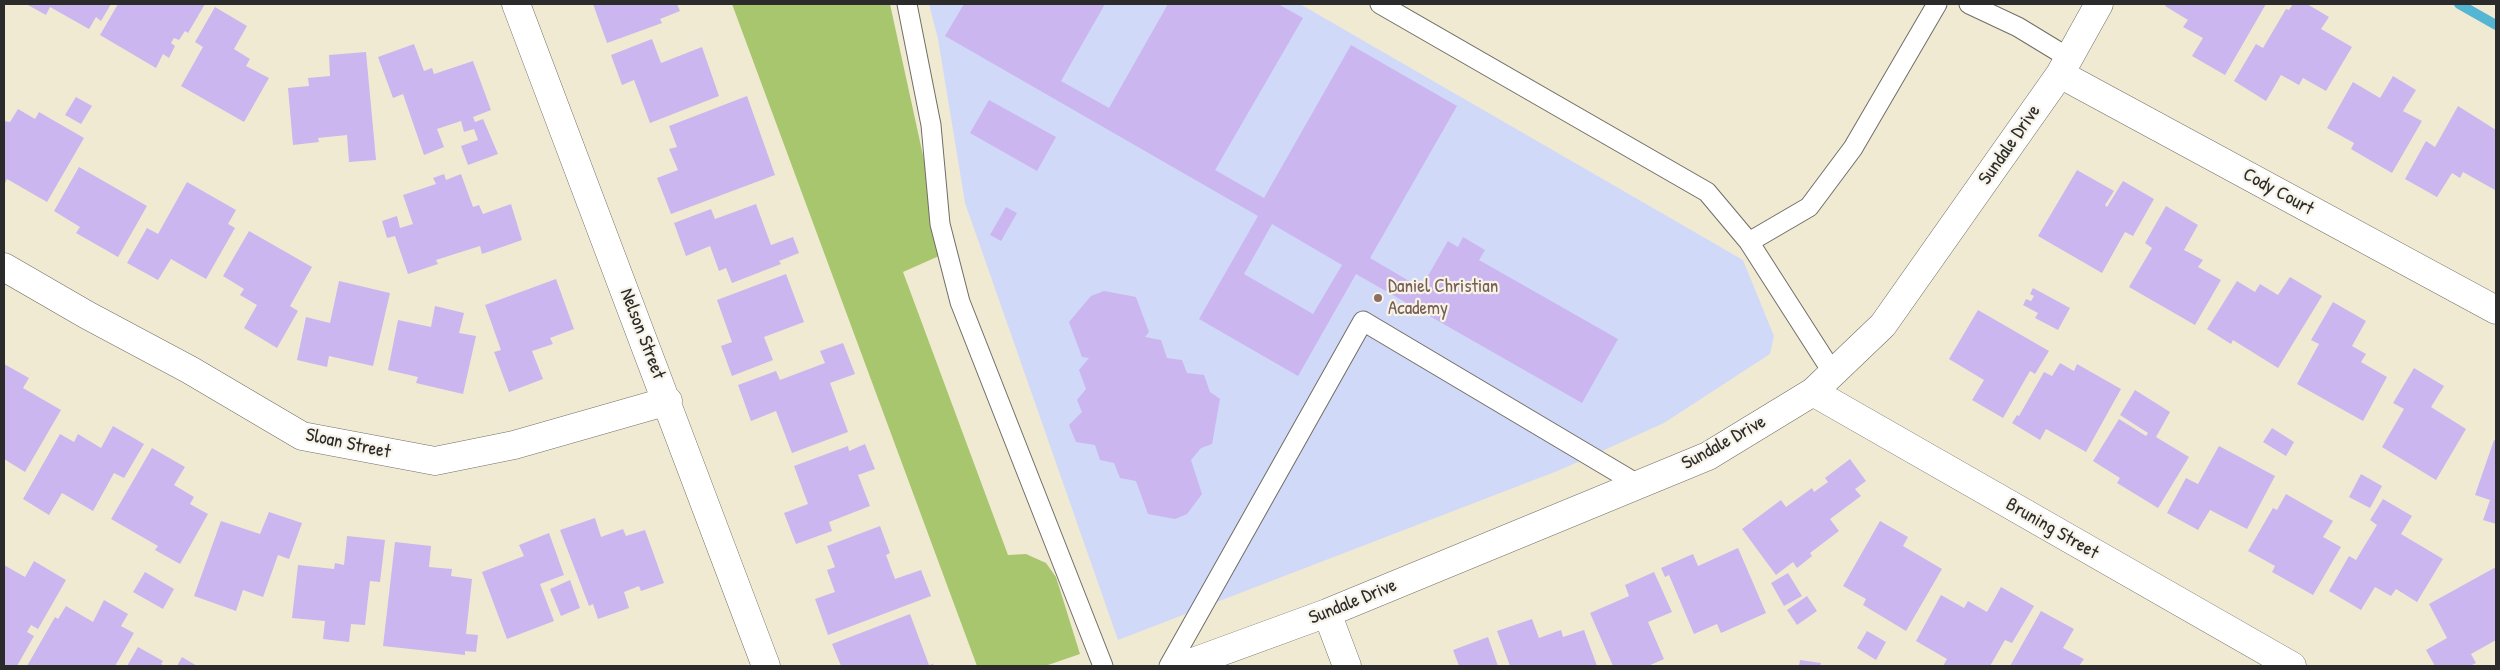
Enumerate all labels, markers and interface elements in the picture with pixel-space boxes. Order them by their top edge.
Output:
street label: Sundale Drive [1974,101,2046,189]
street label: Cody Court [2239,163,2317,221]
place label: Daniel Christian Academy [1388,276,1498,320]
street label: Nelson Street [614,286,670,382]
marker: Daniel Christian Academy [1372,292,1384,304]
street label: Sundale Drive [1678,411,1770,475]
street label: Sloan Street [304,424,392,464]
street label: Bruning Street [2002,493,2102,565]
street label: Sundale Drive [1306,574,1400,630]

